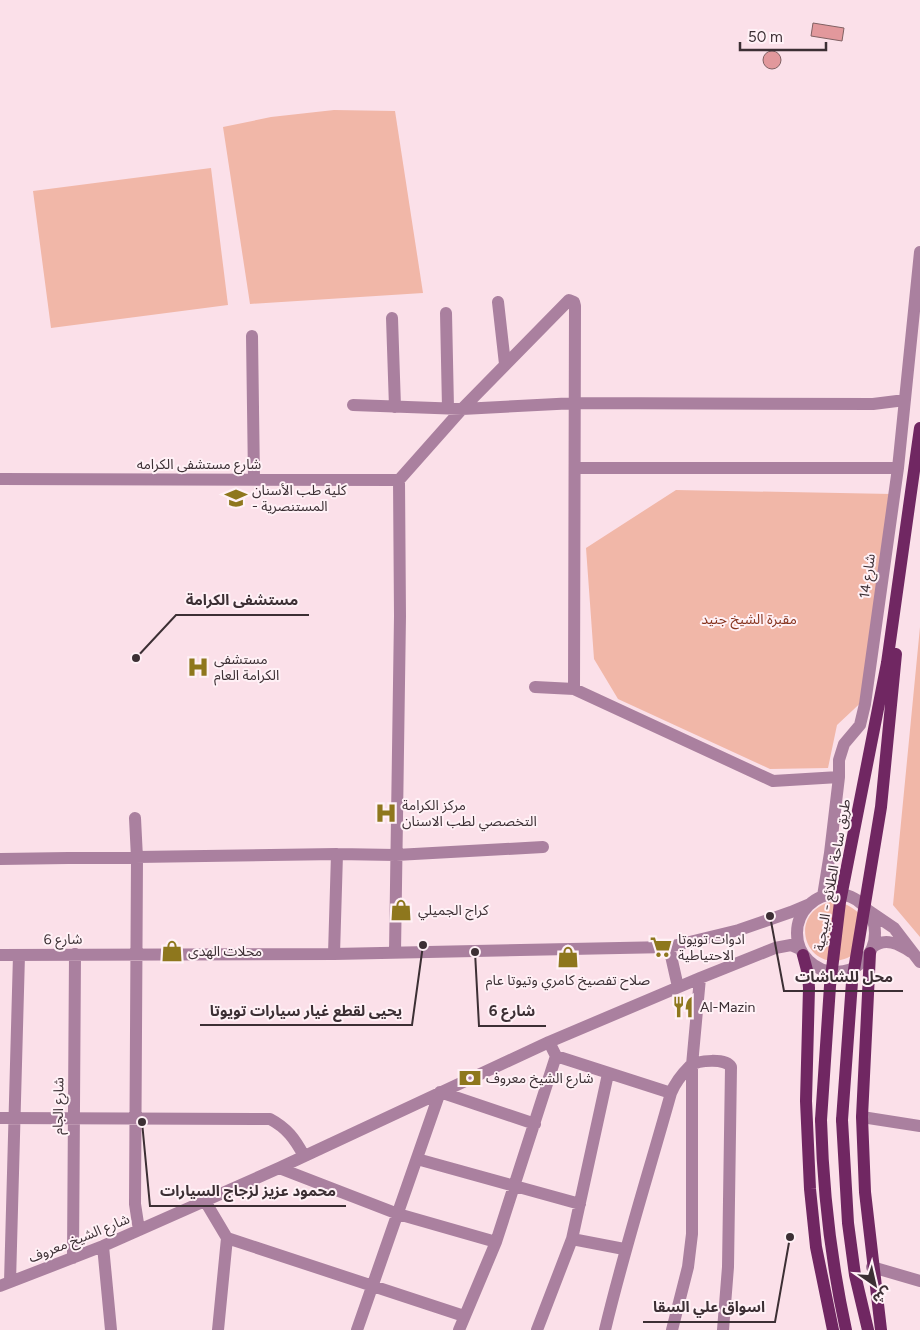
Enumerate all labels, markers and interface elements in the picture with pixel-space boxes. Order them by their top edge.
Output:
scale bar [740,20,826,52]
text: 50 m [748,28,783,46]
street label: شارع مستشفى الكرامه [137,456,261,475]
place label: كلية طب الأسنان - المستنصرية [252,482,347,515]
school or university icon: كلية طب الأسنان - المستنصرية [223,485,249,511]
street label: شارع 14 [856,552,881,600]
callout: مستشفى الكرامة [176,585,309,615]
text: مستشفى الكرامة [186,591,298,609]
park label: مقبرة الشيخ جنيد [701,611,797,630]
place label: مستشفى الكرامة العام [214,651,279,686]
hospital icon: مستشفى الكرامة العام [185,654,211,680]
place label: مركز الكرامة التخصصي لطب الاسنان [402,797,537,832]
street label: طريق ساحة الطلائع - البيجية [811,798,856,953]
hospital icon: مركز الكرامة التخصصي لطب الاسنان [373,800,399,826]
shop icon: كراج الجميلي [388,897,414,923]
place label: كراج الجميلي [418,902,489,921]
street label: شارع 6 [44,931,83,950]
place label: ادوات تويوتا الاحتياطية [678,931,745,964]
supermarket icon: ادوات تويوتا الاحتياطية [648,934,674,960]
shop icon: محلات الهدى [159,938,185,964]
place label: محلات الهدى [188,943,262,960]
shop icon: صلاح تفصيخ كامري وتيوتا عام [555,944,581,970]
callout: محل للشاشات [784,961,903,991]
text: محل للشاشات [795,968,893,986]
place label: صلاح تفصيخ كامري وتيوتا عام [486,972,651,991]
restaurant icon: Al-Mazin [670,994,696,1020]
callout: يحيى لقطع غيار سيارات تويوتا [200,995,412,1025]
callout: شارع 6 [479,996,546,1026]
place label: Al-Mazin [700,999,756,1016]
text: يحيى لقطع غيار سيارات تويوتا [210,1002,402,1022]
text: شارع 6 [489,1002,535,1022]
bank icon: شارع الشيخ معروف [457,1065,483,1091]
place label: شارع الشيخ معروف [486,1070,594,1089]
street label: شارع الجام [49,1077,70,1135]
callout: محمود عزيز لزجاج السيارات [150,1176,346,1206]
text: محمود عزيز لزجاج السيارات [160,1182,336,1202]
street label: شارع الشيخ معروف [26,1210,133,1268]
north arrow [850,1260,900,1310]
text: ش [869,1283,895,1308]
callout: اسواق علي السقا [643,1292,775,1322]
text: اسواق علي السقا [653,1298,765,1318]

